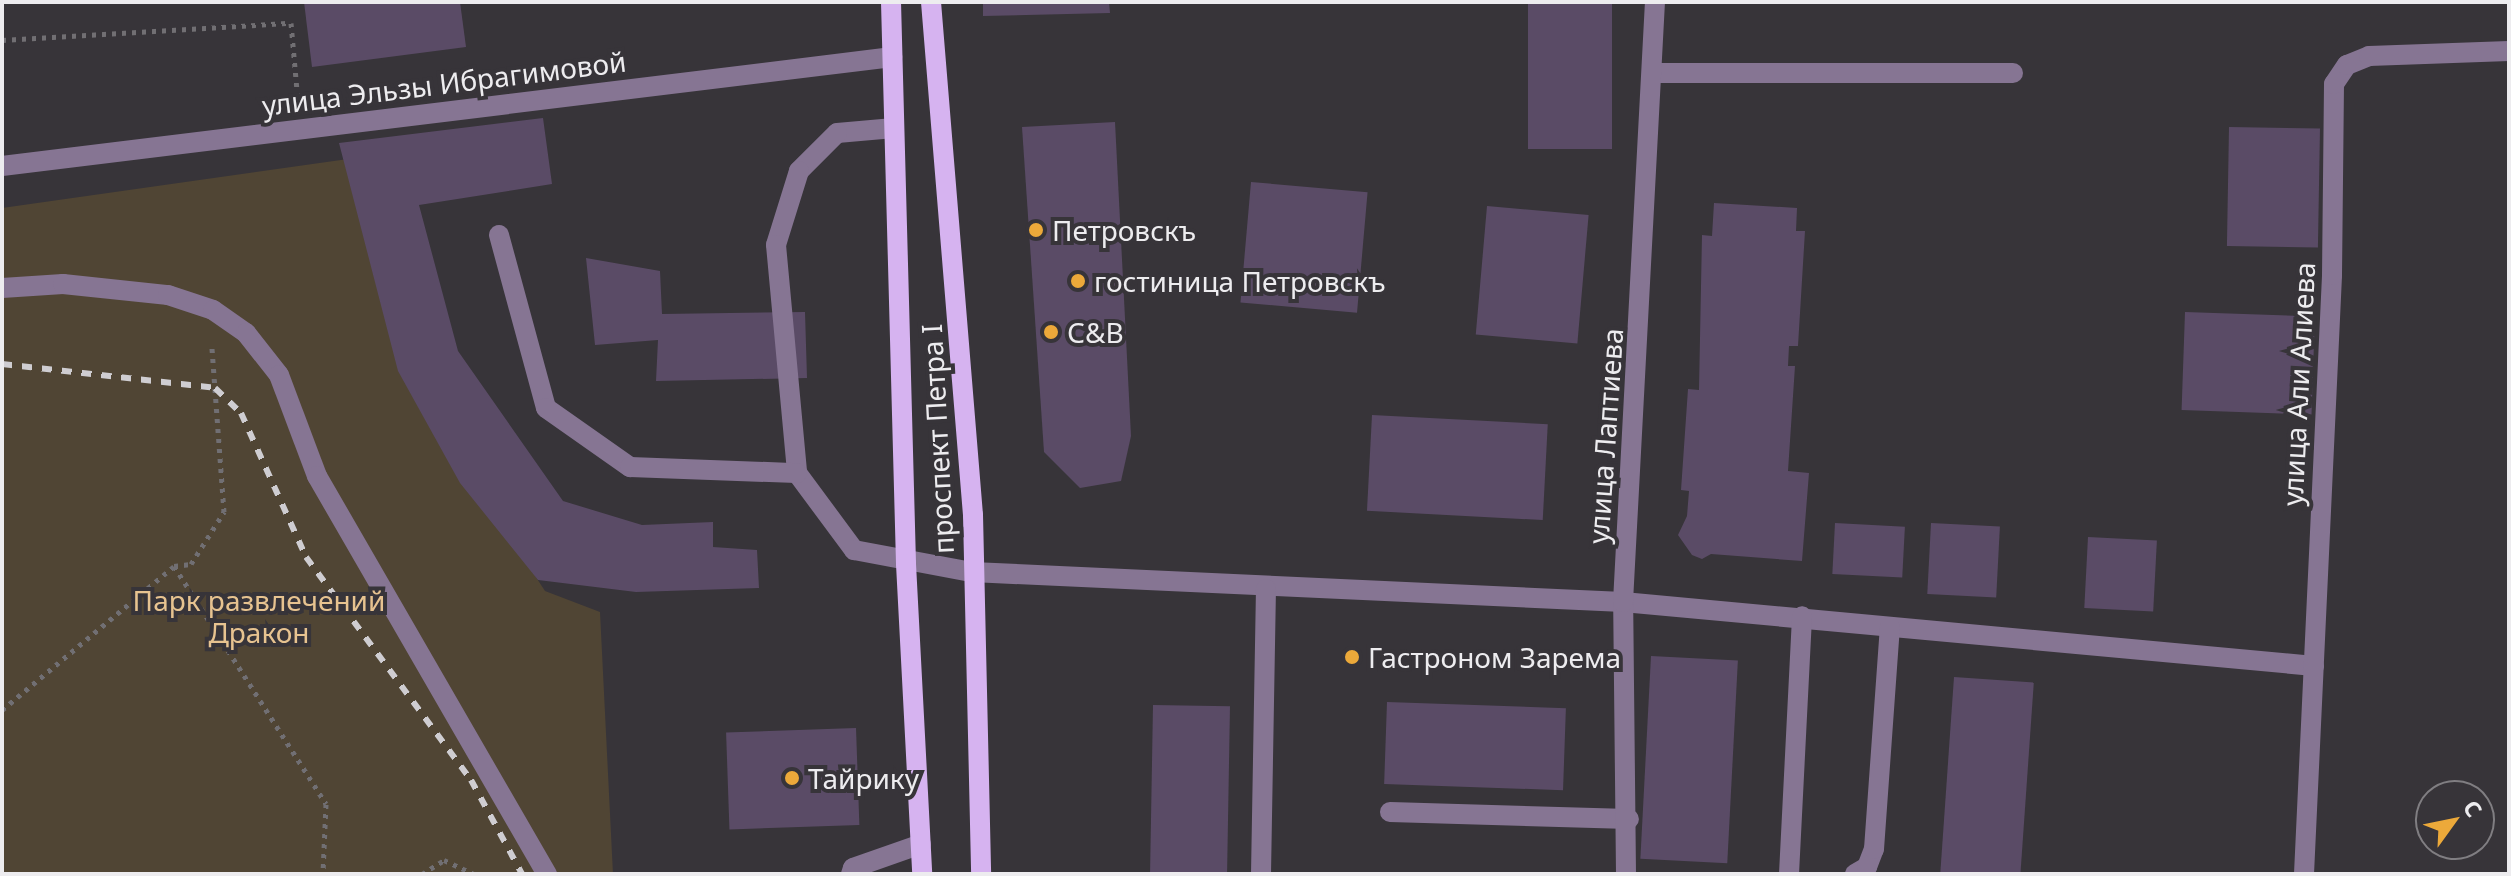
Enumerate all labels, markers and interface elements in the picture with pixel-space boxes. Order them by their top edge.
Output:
street label: улица Эльзы Ибрагимовой [260,44,628,122]
place label: Петровскъ [1052,213,1196,247]
marker: Петровскъ [1027,221,1045,239]
street label: улица Али Алиева [2275,261,2321,507]
place label: гостиница Петровскъ [1094,264,1386,298]
marker: гостиница Петровскъ [1069,272,1087,290]
place label: С&В [1067,315,1124,349]
street label: проспект Петра I [914,323,960,555]
marker: С&В [1042,323,1060,341]
street label: улица Лаптиева [1581,327,1629,545]
park label: Парк развлечений Дракон [133,583,385,649]
place label: Гастроном Зарема [1368,640,1621,674]
marker: Гастроном Зарема [1343,648,1361,666]
place label: Тайрику [808,761,919,795]
marker: Тайрику [783,769,801,787]
north arrow [2415,780,2495,860]
text: С [2457,794,2490,822]

